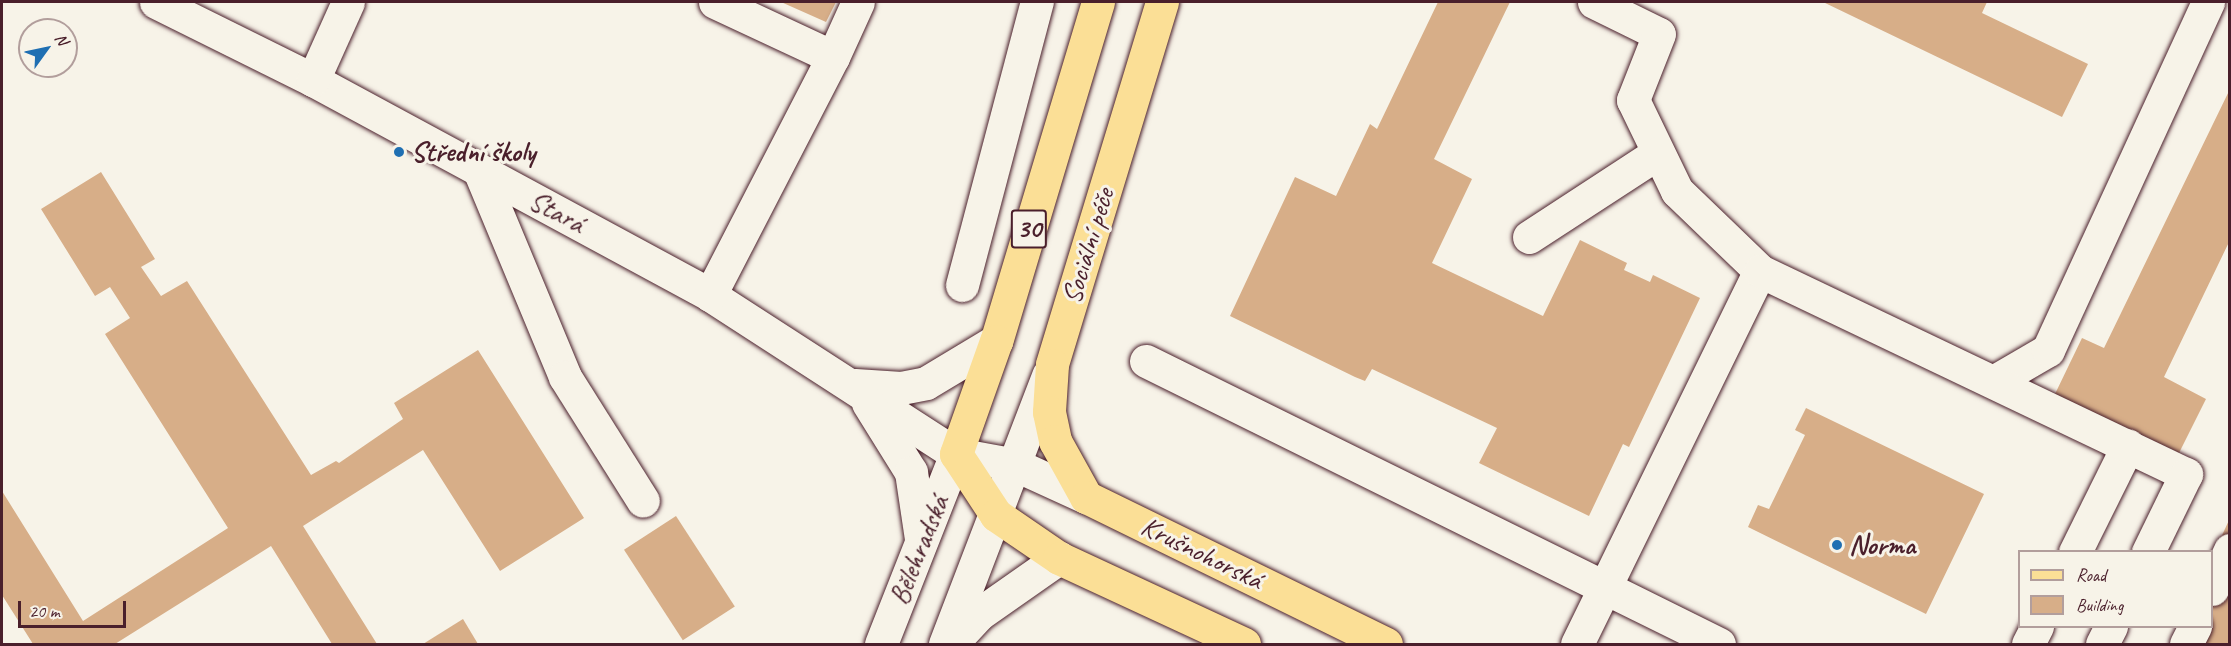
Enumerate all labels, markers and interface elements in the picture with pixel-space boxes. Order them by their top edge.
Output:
north arrow [18,18,78,78]
text: N [50,30,73,49]
place label: Střední školy [411,135,535,169]
marker: Střední školy [392,145,406,159]
street label: Stará [524,184,590,240]
street label: Sociální péče [1055,184,1121,308]
road number: 30 [1010,205,1048,253]
street label: Bělehradská [882,491,956,609]
street label: Krušnohorská [1136,509,1268,597]
place label: Norma [1849,528,1915,562]
marker: Norma [1830,538,1844,552]
legend [2018,550,2213,628]
text: Road [2076,564,2106,586]
scale bar [21,589,129,627]
text: Building [2076,594,2123,616]
text: 20 m [29,600,60,622]

